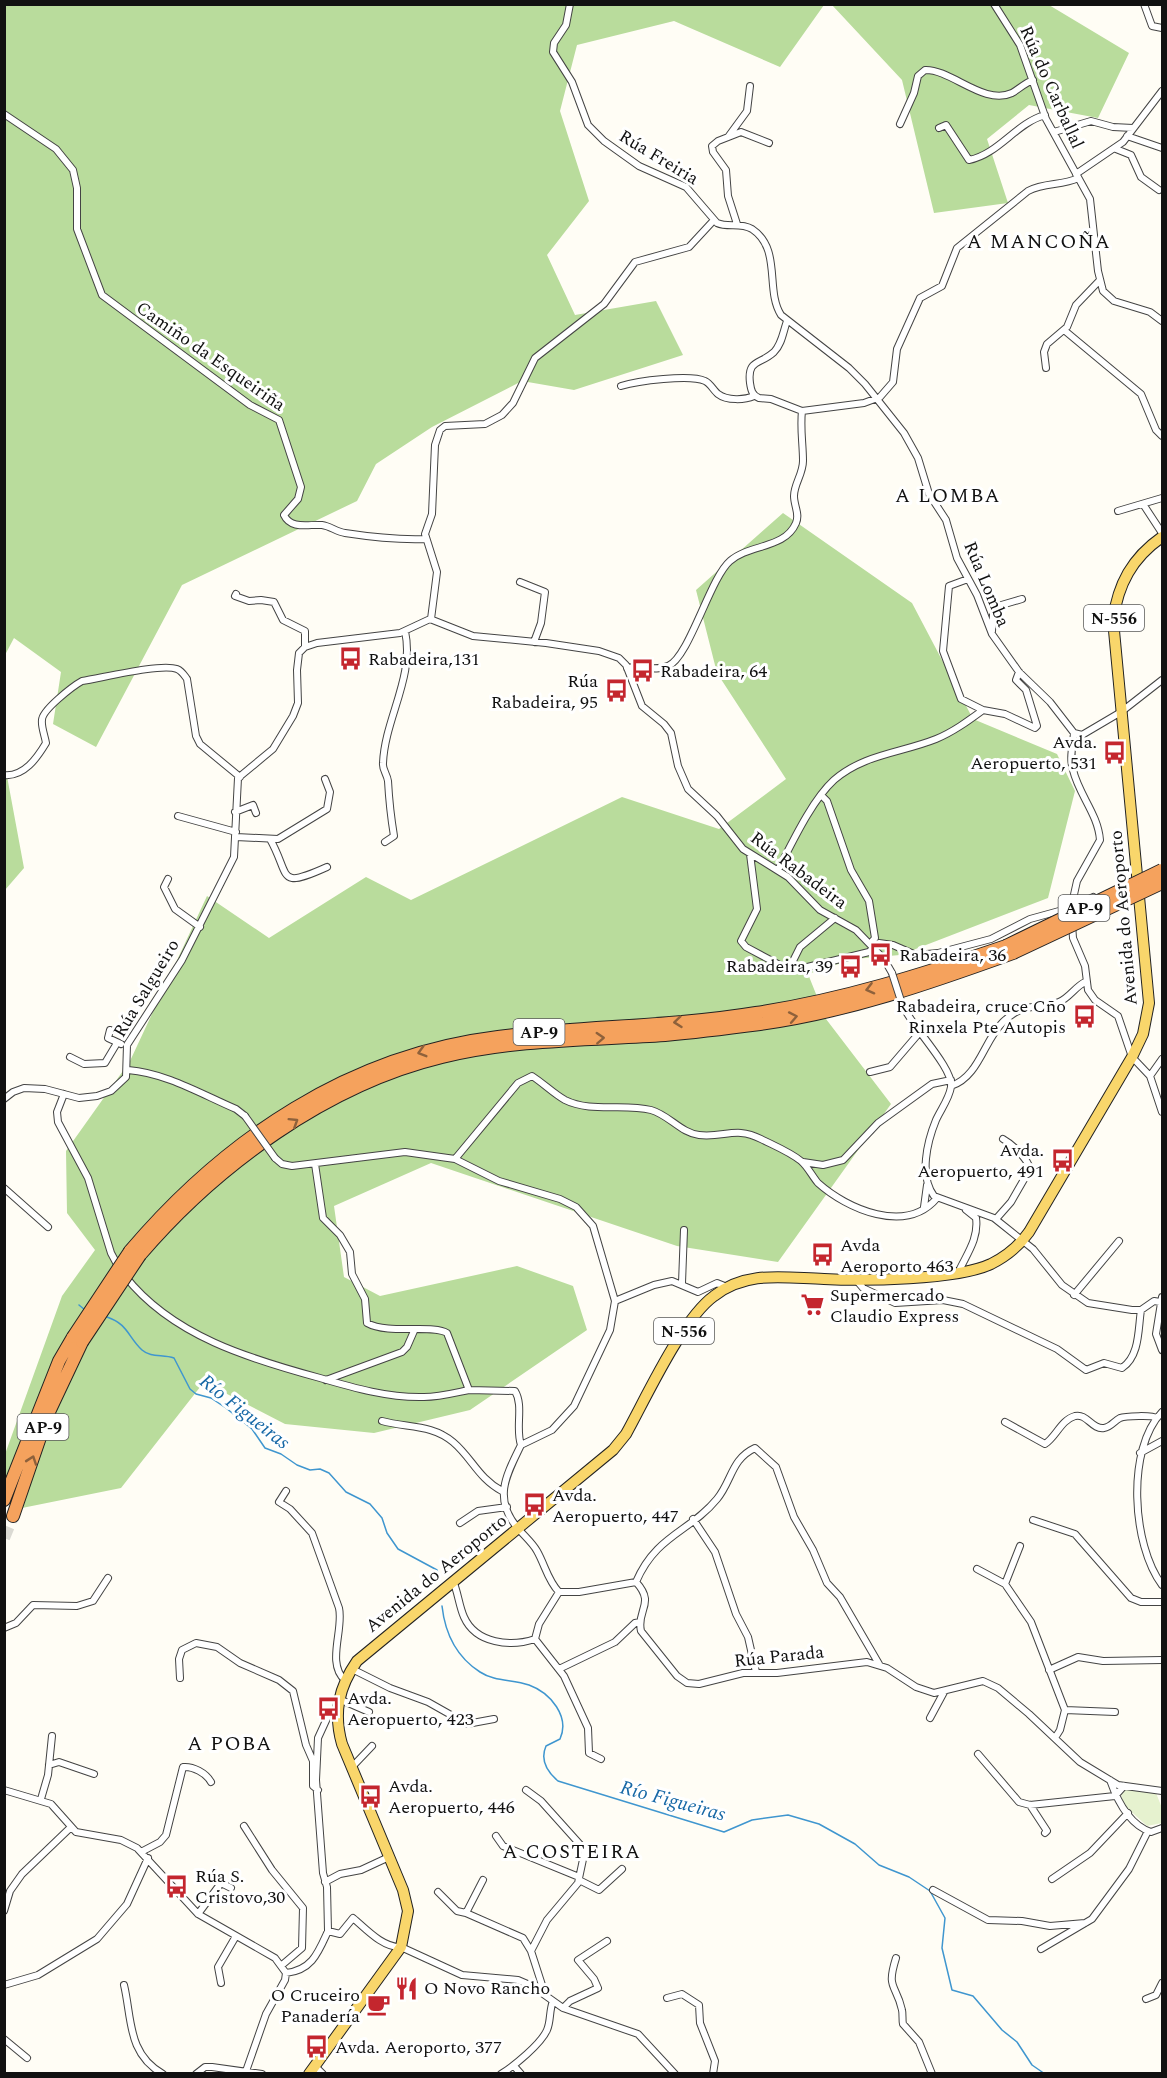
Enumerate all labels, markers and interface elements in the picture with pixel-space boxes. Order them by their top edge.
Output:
street label: Rúa do Carballal [1012,21,1091,153]
street label: Rúa Freiria [614,123,704,192]
district label: A MANCOÑA [967,227,1111,257]
street label: Camiño da Esqueiriña [131,295,291,418]
district label: A LOMBA [895,481,1001,511]
street label: Rúa Lomba [956,537,1017,631]
road number: N-556 [1084,605,1144,631]
bus stop icon: Rabadeira,131 [337,646,363,672]
place label: Rabadeira,131 [368,646,480,673]
bus stop icon: Rabadeira, 64 [629,658,655,684]
place label: Rabadeira, 64 [660,658,767,685]
place label: Rúa Rabadeira, 95 [491,668,598,716]
bus stop icon: Rúa Rabadeira, 95 [603,678,629,704]
place label: Avda. Aeropuerto, 531 [970,729,1097,777]
bus stop icon: Avda. Aeropuerto, 531 [1102,739,1128,765]
street label: Rúa Rabadeira [744,825,853,916]
street label: Avenida do Aeroporto [1102,829,1145,1007]
road number: AP-9 [1058,895,1110,921]
street label: Rúa Salgueiro [106,934,186,1043]
bus stop icon: Rabadeira, 36 [868,942,894,968]
place label: Rabadeira, 36 [899,942,1006,969]
place label: Rabadeira, 39 [726,953,833,980]
bus stop icon: Rabadeira, 39 [838,953,864,979]
one-way arrow [865,982,876,994]
place label: Rabadeira, cruce Cño Rinxela Pte Autopis [896,993,1066,1041]
bus stop icon: Rabadeira, cruce Cño Rinxela Pte Autopis [1071,1003,1097,1029]
one-way arrow [788,1011,798,1024]
one-way arrow [673,1015,683,1028]
road number: AP-9 [514,1019,564,1045]
one-way arrow [595,1032,604,1045]
one-way arrow [417,1044,427,1057]
one-way arrow [287,1118,298,1129]
place label: Avda. Aeropuerto, 491 [917,1137,1044,1185]
bus stop icon: Avda. Aeropuerto, 491 [1049,1147,1075,1173]
place label: Avda Aeroporto 463 [840,1232,953,1280]
bus stop icon: Avda Aeroporto 463 [809,1242,835,1268]
place label: Supermercado Claudio Express [830,1282,959,1330]
supermarket icon: Supermercado Claudio Express [799,1292,825,1318]
road number: N-556 [654,1318,714,1344]
water label: Río Figueiras [193,1367,296,1457]
road number: AP-9 [18,1414,68,1440]
one-way arrow [25,1456,38,1466]
place label: Avda. Aeropuerto, 447 [552,1482,679,1530]
bus stop icon: Avda. Aeropuerto, 447 [521,1492,547,1518]
street label: Avenida do Aeroporto [360,1508,513,1639]
street label: Rúa Parada [733,1638,826,1675]
place label: Avda. Aeropuerto, 423 [347,1685,474,1733]
bus stop icon: Avda. Aeropuerto, 423 [316,1695,342,1721]
district label: A POBA [187,1729,273,1759]
place label: Avda. Aeropuerto, 446 [388,1773,515,1821]
water label: Río Figueiras [617,1773,729,1829]
bus stop icon: Avda. Aeropuerto, 446 [357,1783,383,1809]
district label: A COSTEIRA [503,1837,641,1867]
place label: Rúa S. Cristovo,30 [195,1863,285,1911]
bus stop icon: Rúa S. Cristovo,30 [164,1873,190,1899]
restaurant icon: O Novo Rancho [393,1975,419,2001]
place label: O Novo Rancho [424,1975,550,2002]
place label: O Cruceiro Panadería [271,1982,360,2030]
cafe icon: O Cruceiro Panadería [365,1992,391,2018]
bus stop icon: Avda. Aeroporto, 377 [304,2034,330,2060]
place label: Avda. Aeroporto, 377 [335,2034,502,2061]

